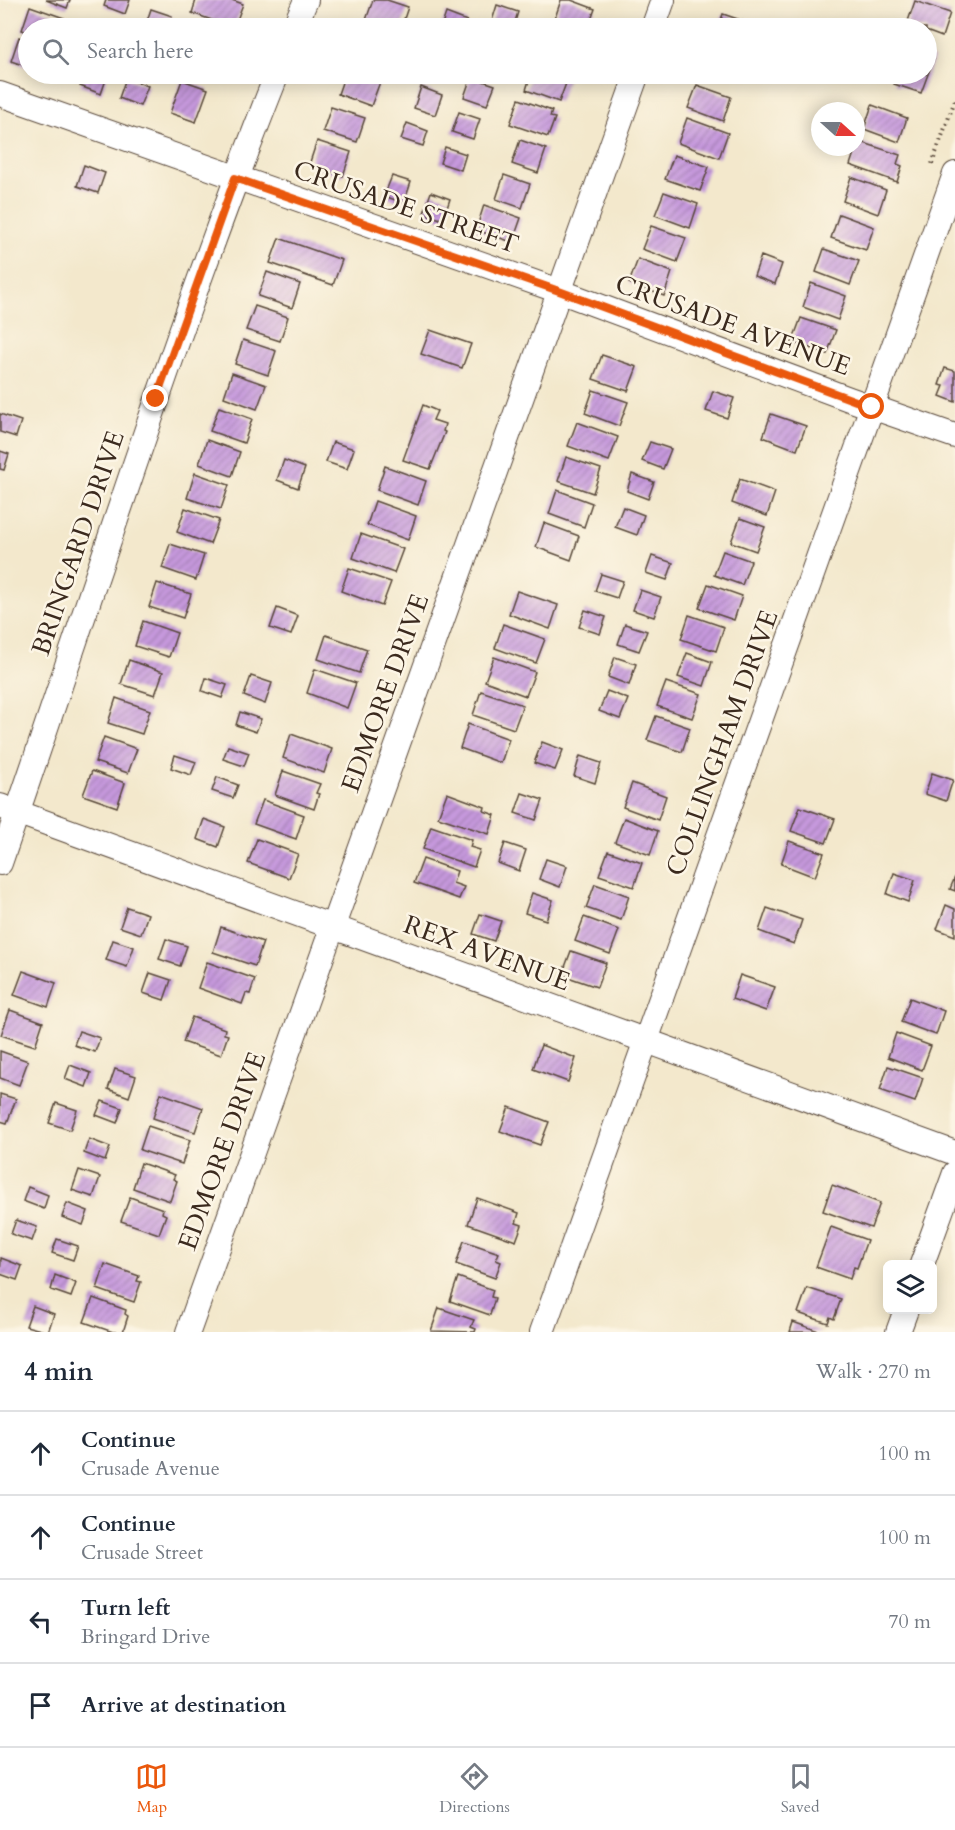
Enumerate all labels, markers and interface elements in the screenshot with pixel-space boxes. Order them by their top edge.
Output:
search box [18,18,937,84]
icon: search [39,35,72,68]
text: Search here [87,36,194,66]
north arrow [811,102,865,156]
street label: CRUSADE STREET [289,152,523,262]
street label: CRUSADE AVENUE [611,266,855,384]
route end [142,385,168,411]
route start [858,393,884,419]
street label: BRINGARD DRIVE [23,426,133,660]
street label: EDMORE DRIVE [333,589,437,797]
street label: COLLINGHAM DRIVE [658,605,786,881]
street label: REX AVENUE [399,907,575,999]
street label: EDMORE DRIVE [170,1047,274,1255]
map controls [883,1260,937,1314]
button: layers [883,1260,937,1314]
text: 4 min [24,1354,93,1389]
text: Walk · 270 m [816,1358,931,1385]
text: Continue [81,1425,176,1455]
icon: ahead [24,1437,57,1470]
text: 100 m [878,1440,931,1467]
text: Crusade Avenue [81,1455,220,1482]
text: Continue [81,1509,176,1539]
icon: ahead [24,1521,57,1554]
text: 100 m [878,1524,931,1551]
text: Crusade Street [81,1539,203,1566]
text: Turn left [81,1593,170,1623]
icon: left [24,1605,57,1638]
text: 70 m [888,1608,931,1635]
text: Bringard Drive [81,1623,210,1650]
icon: arrive [24,1689,57,1722]
text: Arrive at destination [81,1690,286,1720]
tab: Map [135,1760,168,1818]
tab: Directions [439,1760,510,1818]
tab: Saved [781,1760,820,1818]

